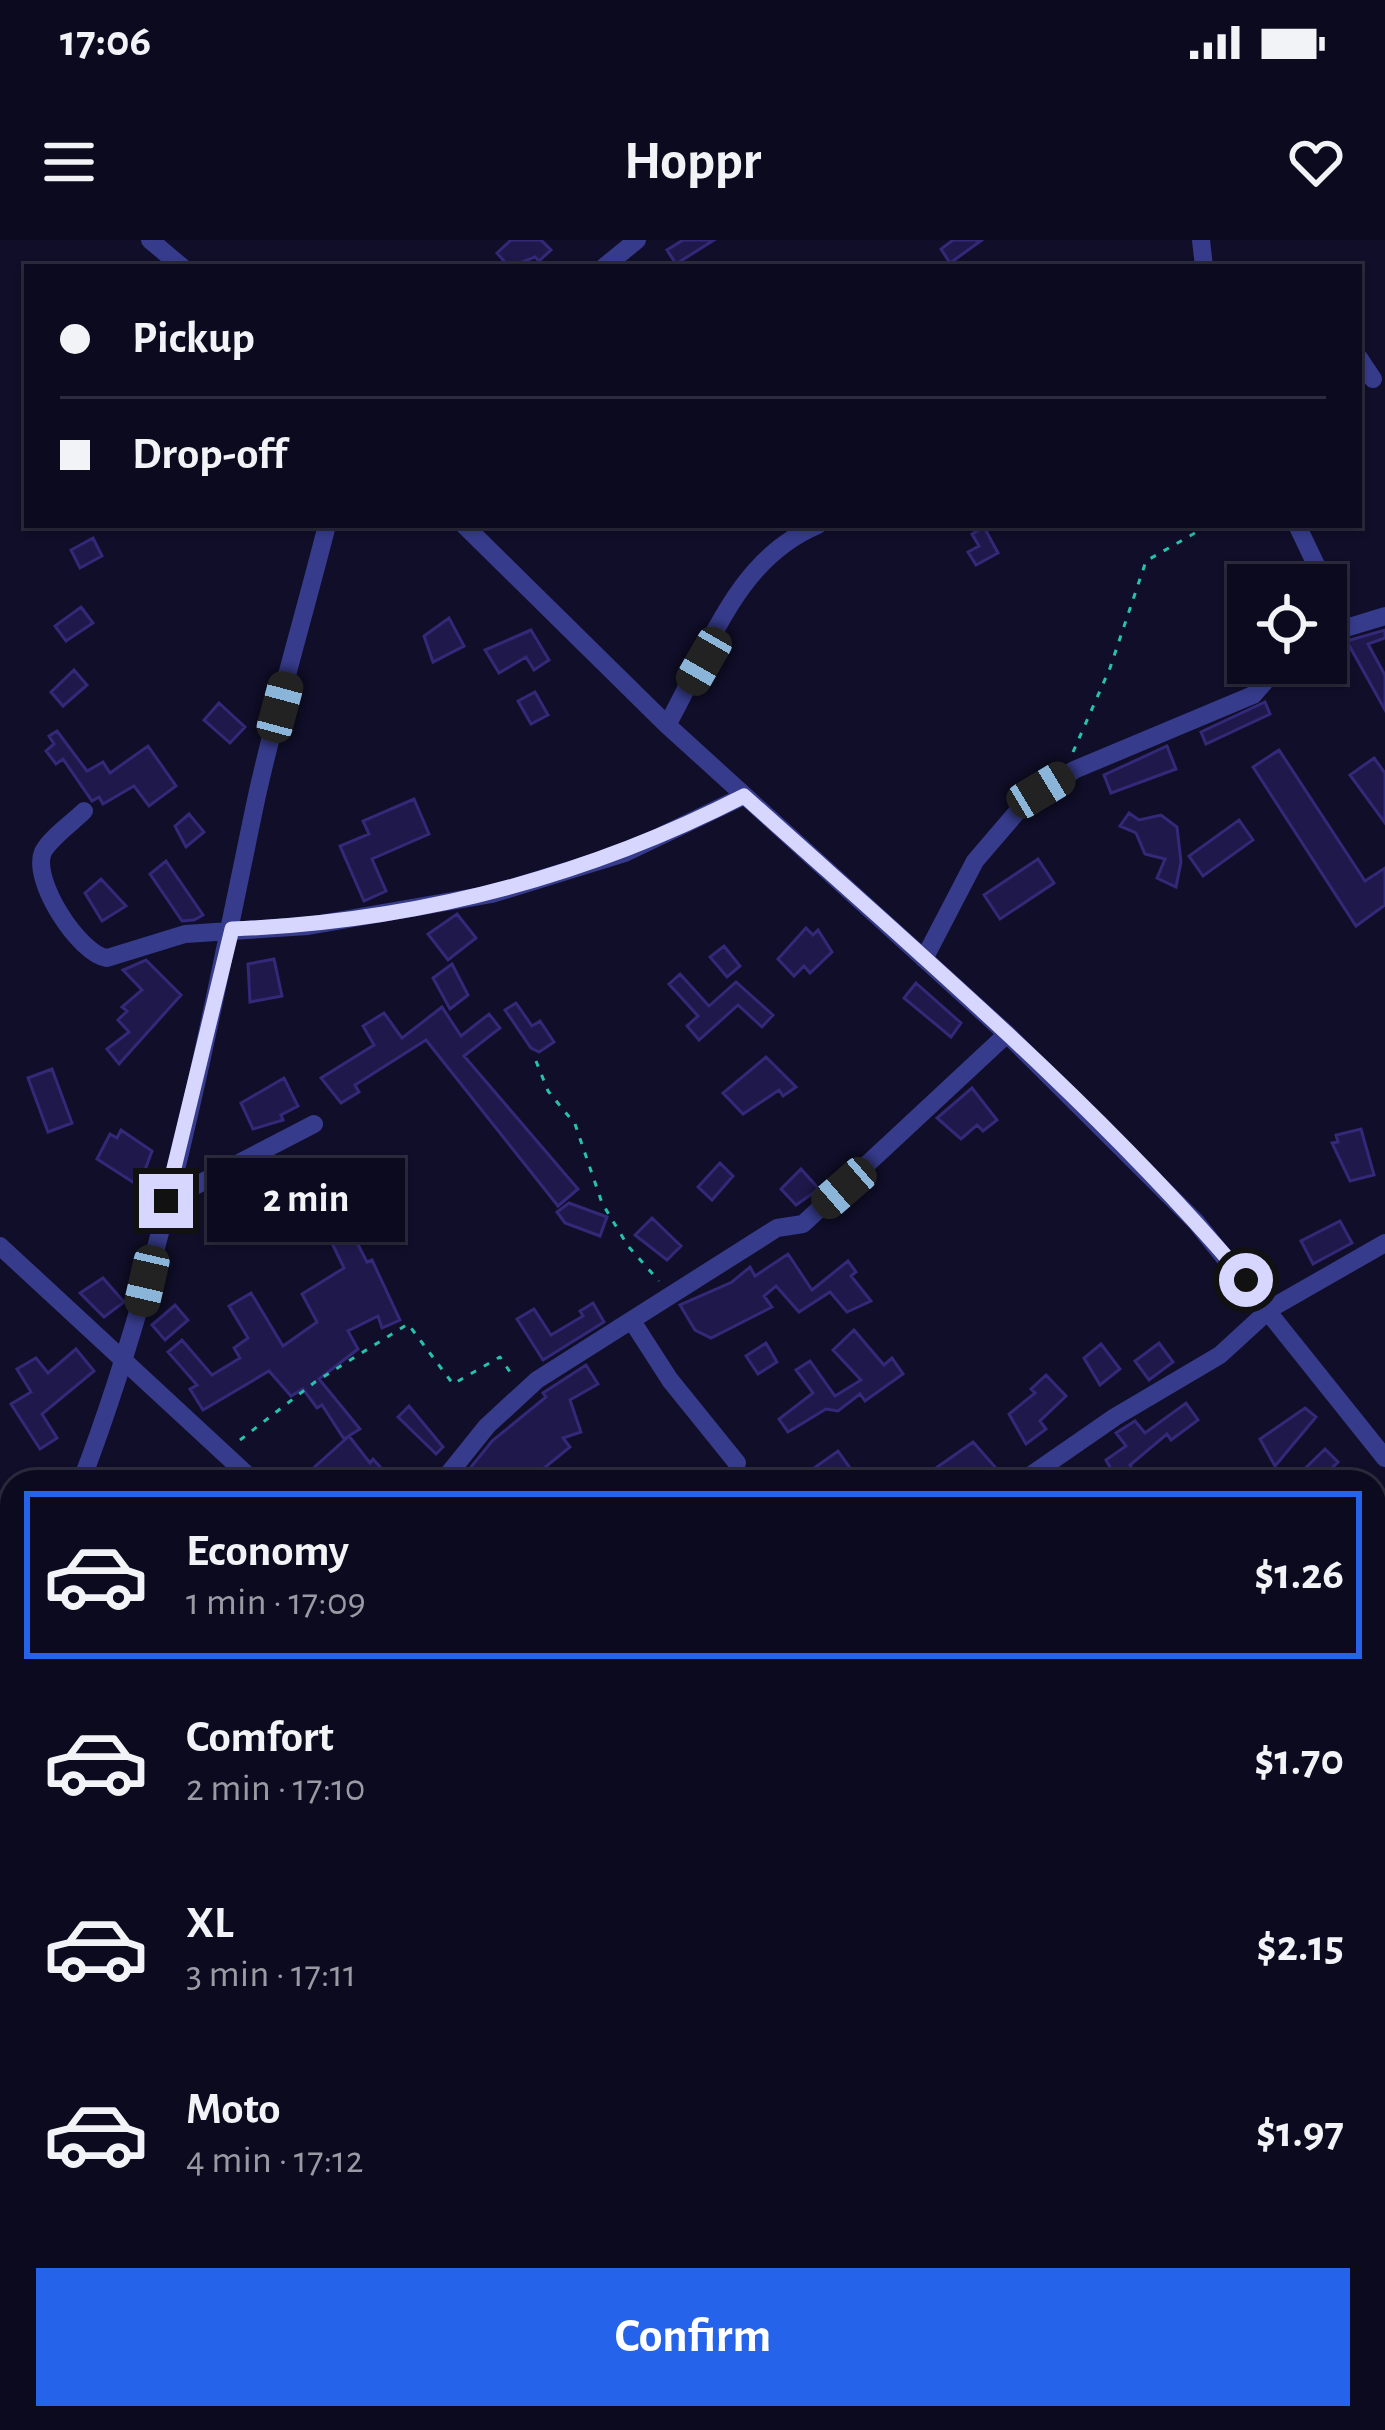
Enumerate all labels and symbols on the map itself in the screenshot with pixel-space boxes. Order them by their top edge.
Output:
car [670,621,738,701]
car [253,668,307,746]
car [1001,756,1081,824]
car [805,1151,883,1225]
callout: 2 min [208,1159,406,1243]
route end [139,1174,193,1228]
car [121,1242,173,1320]
route start [1219,1253,1273,1307]

